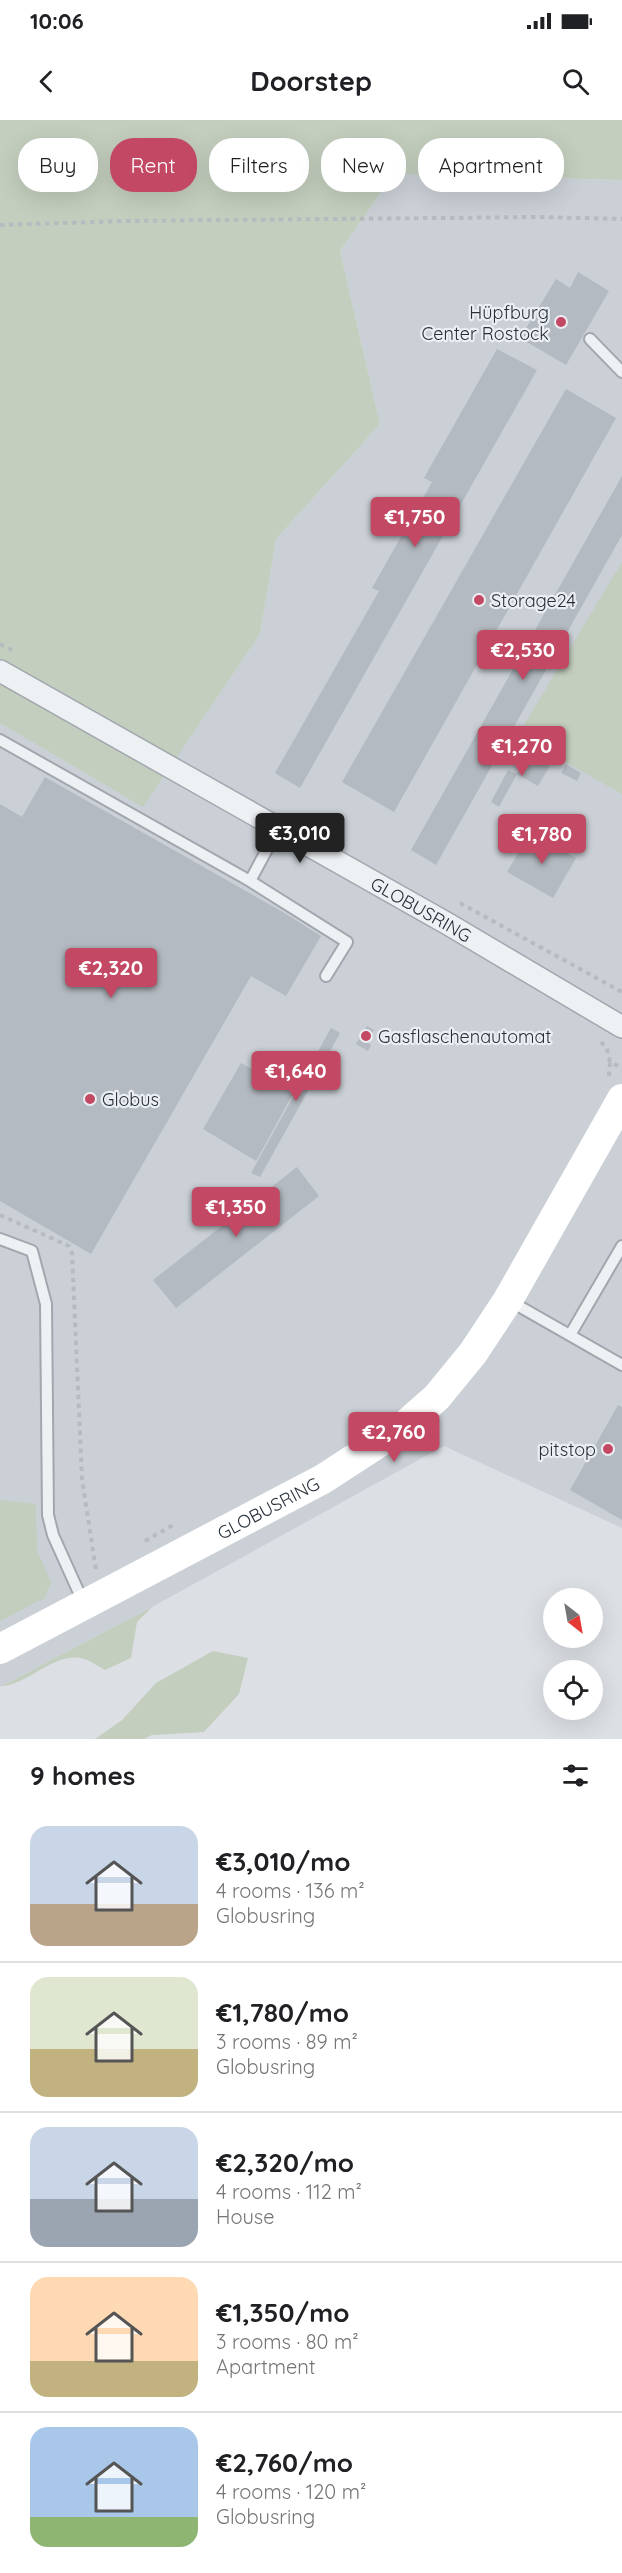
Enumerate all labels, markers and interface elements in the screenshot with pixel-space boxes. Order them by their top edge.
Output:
text: 10:06 [30,7,84,35]
text: Doorstep [250,64,372,98]
icon: back [30,65,63,98]
icon: search [559,65,592,98]
chip: Buy [18,138,98,192]
chip: Rent [110,138,197,192]
chip: Filters [209,138,309,192]
chip: New [321,138,406,192]
chip: Apartment [418,138,564,192]
place label: Hüpfburg Center Rostock [422,301,549,345]
marker: Hüpfburg Center Rostock [554,315,568,329]
pin: €1,750 [366,497,464,548]
text: €1,750 [385,504,445,529]
place label: Storage24 [491,589,576,612]
marker: Storage24 [472,593,486,607]
pin: €2,530 [474,630,572,681]
text: €2,530 [491,637,555,662]
pin: €1,270 [473,726,571,777]
text: €1,270 [492,733,552,758]
pin: €3,010 [251,813,349,864]
pin: €1,780 [493,814,591,865]
text: €3,010 [269,820,331,845]
text: €1,780 [512,821,572,846]
street label: GLOBUSRING [367,871,476,947]
pin: €2,320 [62,948,160,999]
text: €2,320 [79,955,143,980]
place label: Gasflaschenautomat [378,1025,551,1048]
marker: Gasflaschenautomat [359,1029,373,1043]
pin: €1,640 [247,1051,345,1102]
text: €1,640 [266,1058,326,1083]
place label: Globus [102,1088,159,1111]
marker: Globus [83,1092,97,1106]
pin: €1,350 [187,1187,285,1238]
text: €1,350 [206,1194,266,1219]
pin: €2,760 [345,1412,443,1463]
text: €2,760 [362,1419,426,1444]
place label: pitstop [539,1438,596,1461]
marker: pitstop [601,1442,615,1456]
street label: GLOBUSRING [213,1472,323,1544]
north arrow [543,1588,603,1648]
map controls [543,1588,603,1720]
button: locate [543,1660,603,1720]
text: 9 homes [30,1759,135,1792]
icon: filters [559,1759,592,1792]
text: €3,010/mo [216,1845,350,1878]
icon: home [78,1850,150,1922]
text: 4 rooms · 136 m² [216,1878,365,1903]
text: Globusring [216,1903,315,1928]
text: €1,780/mo [216,1996,349,2029]
icon: home [78,2001,150,2073]
text: 3 rooms · 89 m² [216,2029,358,2054]
text: Globusring [216,2054,315,2079]
text: €2,320/mo [216,2146,354,2179]
icon: home [78,2151,150,2223]
text: 4 rooms · 112 m² [216,2179,362,2204]
text: House [216,2204,275,2229]
text: €1,350/mo [216,2296,349,2329]
icon: home [78,2301,150,2373]
text: 3 rooms · 80 m² [216,2329,359,2354]
text: Apartment [216,2354,316,2379]
text: €2,760/mo [216,2446,353,2479]
icon: home [78,2451,150,2523]
text: 4 rooms · 120 m² [216,2479,366,2504]
text: Globusring [216,2504,315,2529]

